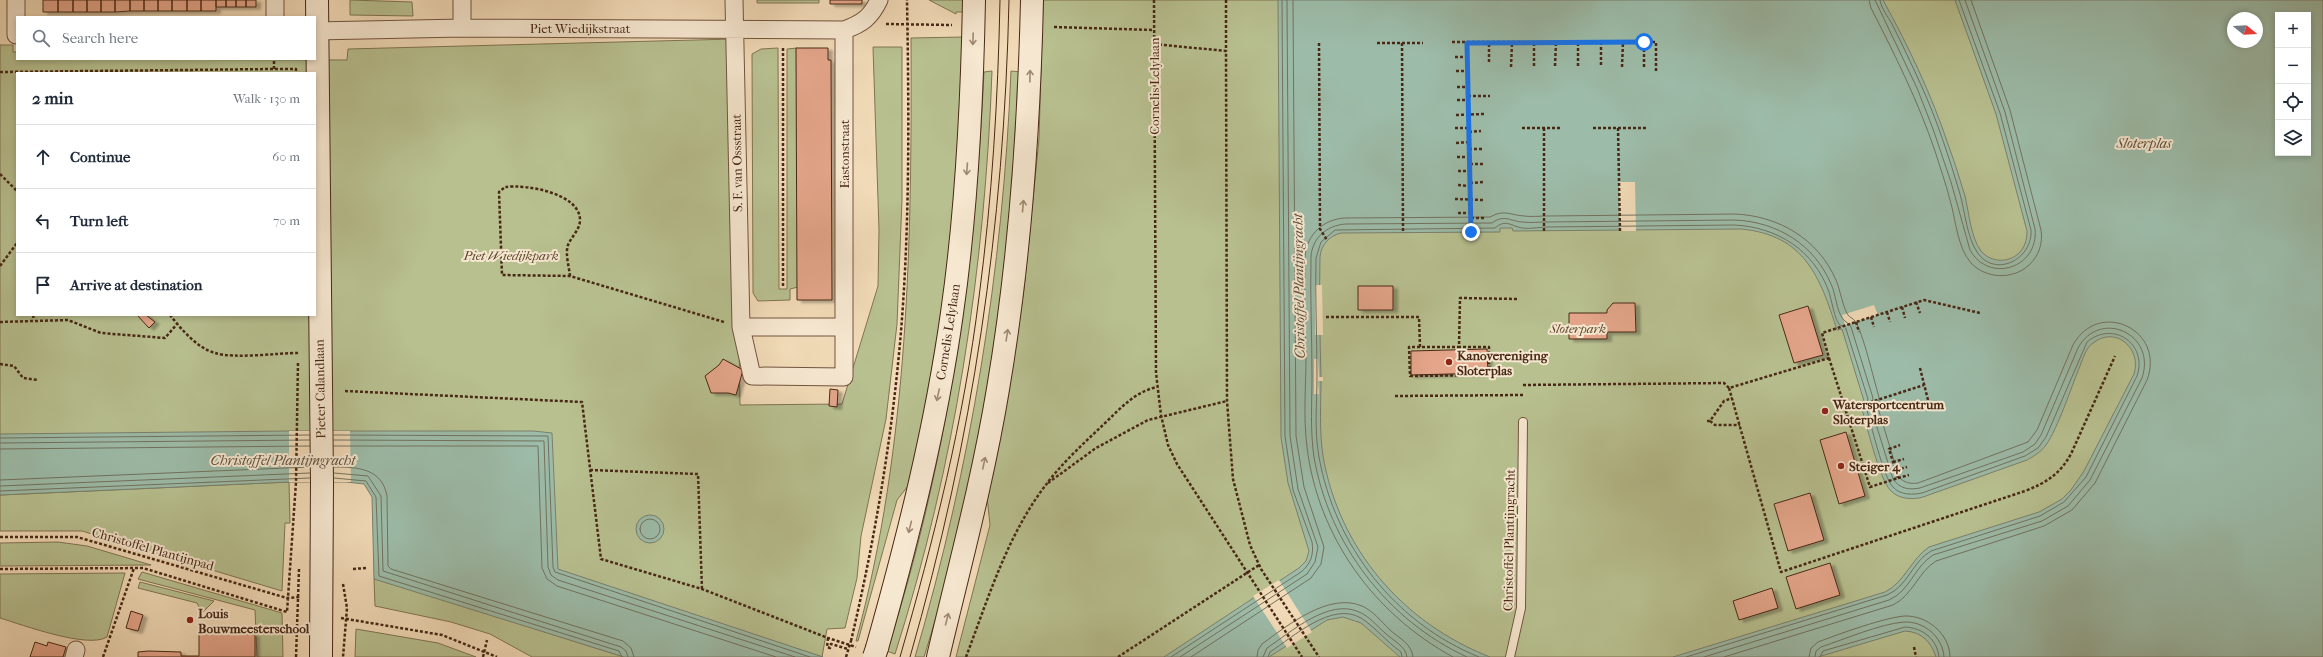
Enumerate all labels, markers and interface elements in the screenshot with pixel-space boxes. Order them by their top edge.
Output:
north arrow [2227,12,2263,48]
map controls [2275,12,2311,156]
button: + [2275,12,2311,48]
search box [16,16,316,60]
street label: Piet Wiedijkstraat [530,21,631,36]
icon: search [30,27,52,49]
text: Search here [62,29,138,47]
one-way arrow [970,32,977,45]
route start [1635,33,1653,51]
street label: Cornelis Lelylaan [1147,37,1162,135]
button: − [2275,48,2311,84]
one-way arrow [1026,70,1034,83]
button: locate [2275,84,2311,120]
text: 2 min [32,88,73,108]
text: Walk · 130 m [233,91,300,106]
street label: S. F. van Ossstraat [729,114,745,212]
street label: Eastonstraat [837,119,852,189]
button: layers [2275,120,2311,156]
water label: Sloterplas [2116,135,2172,152]
icon: ahead [32,146,54,168]
text: Continue [70,148,130,166]
text: 60 m [272,149,300,164]
one-way arrow [964,162,971,175]
one-way arrow [1019,200,1026,213]
icon: left [32,210,54,232]
text: Turn left [70,212,128,230]
text: 70 m [273,213,300,228]
water label: Christoffel Plantijngracht [1289,213,1309,359]
route end [1462,223,1480,241]
park label: Piet Wiedijkpark [462,248,559,263]
icon: arrive [32,274,54,296]
text: Arrive at destination [70,276,202,294]
street label: Cornelis Lelylaan [933,282,963,381]
park label: Sloterpark [1549,321,1606,336]
one-way arrow [1003,329,1011,342]
street label: Pieter Calandlaan [312,339,328,439]
place label: Kanovereniging Sloterplas [1457,348,1549,379]
marker: Kanovereniging Sloterplas [1444,357,1454,367]
one-way arrow [934,388,942,401]
place label: Watersportcentrum Sloterplas [1832,397,1944,428]
marker: Watersportcentrum Sloterplas [1820,406,1830,416]
water label: Christoffel Plantijngracht [210,452,356,469]
one-way arrow [980,457,988,470]
place label: Steiger 4 [1849,459,1901,475]
marker: Steiger 4 [1836,461,1846,471]
street label: Christoffel Plantijngracht [1500,468,1518,611]
one-way arrow [905,521,913,534]
street label: Christoffel Plantijnpad [90,524,217,574]
place label: Louis Bouwmeesterschool [198,606,310,636]
one-way arrow [944,613,951,626]
marker: Louis Bouwmeesterschool [185,615,195,625]

